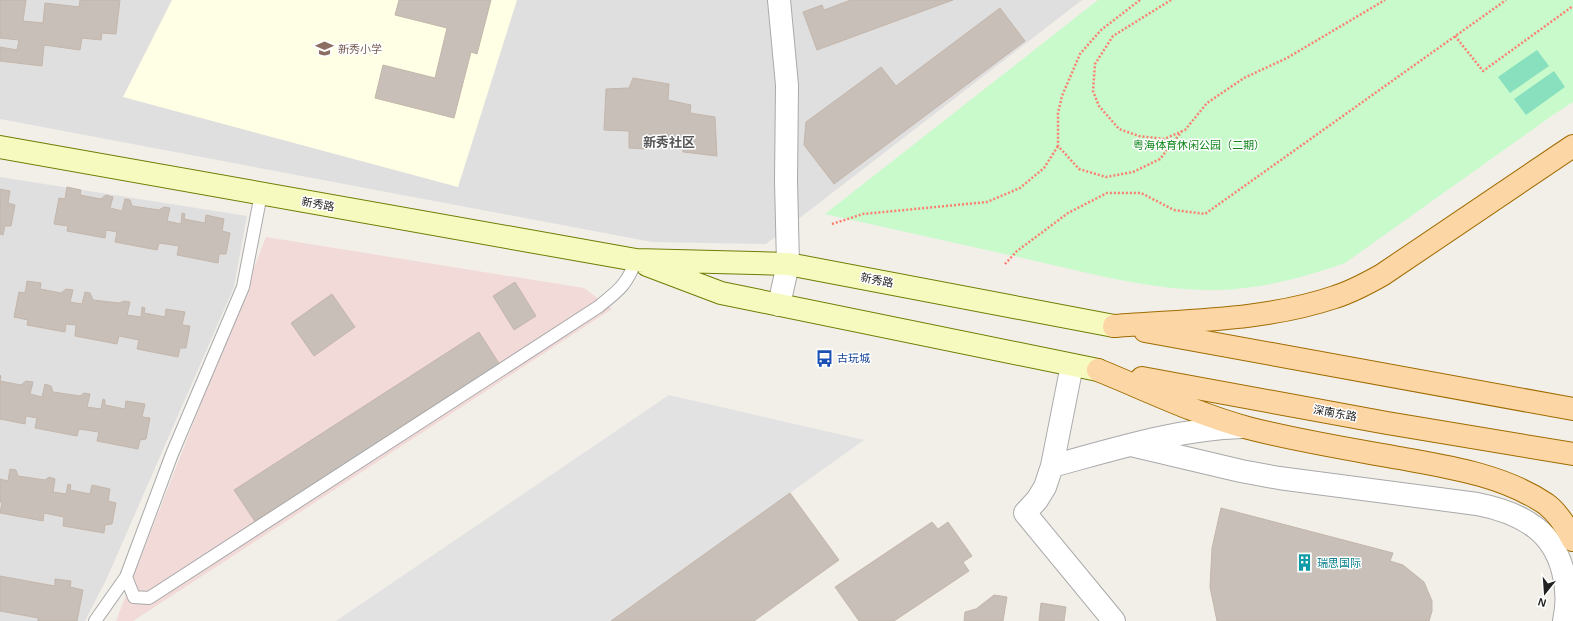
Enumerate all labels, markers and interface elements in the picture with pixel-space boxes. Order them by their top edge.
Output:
school or university icon: 新秀小学 [315,39,335,59]
place label: 新秀小学 [338,43,382,55]
district label: 新秀社区 [643,135,695,150]
park label: 粤海体育休闲公园（二期） [1133,139,1265,151]
street label: 新秀路 [301,195,335,213]
street label: 新秀路 [860,271,894,289]
bus stop icon: 古玩城 [814,348,834,368]
place label: 古玩城 [837,352,870,364]
street label: 深南东路 [1312,403,1358,423]
building icon: 瑞思国际 [1294,553,1314,573]
place label: 瑞思国际 [1317,557,1361,569]
north arrow [1525,573,1565,613]
text: N [1536,596,1548,609]

